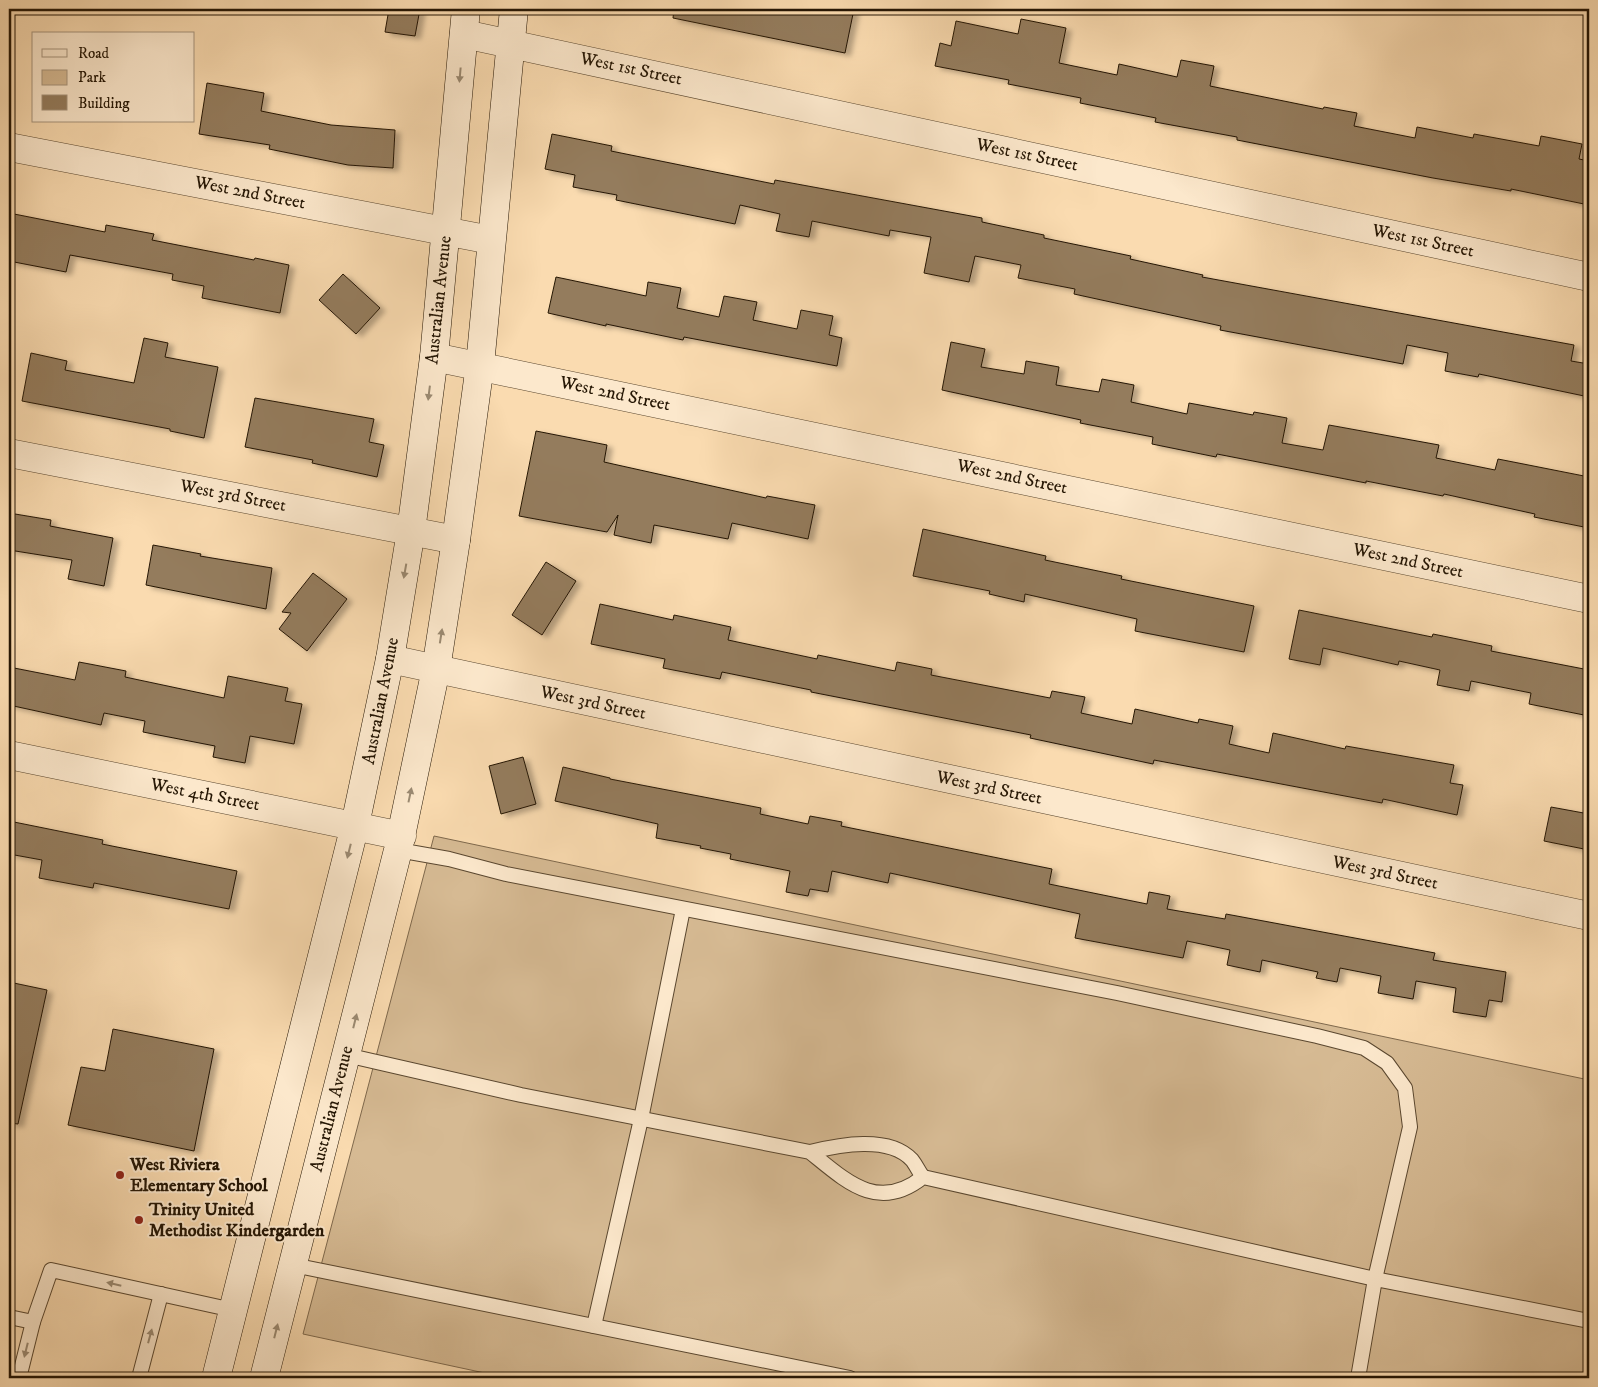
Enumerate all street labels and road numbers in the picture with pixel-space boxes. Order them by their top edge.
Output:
street label: West 1st Street [577,47,684,91]
street label: West 1st Street [973,133,1080,177]
street label: West 2nd Street [192,171,307,215]
street label: West 1st Street [1369,219,1476,263]
street label: Australian Avenue [421,235,457,365]
street label: West 2nd Street [557,371,672,416]
street label: West 2nd Street [954,454,1069,499]
street label: West 3rd Street [177,475,288,517]
street label: West 2nd Street [1350,538,1465,583]
street label: Australian Avenue [358,636,404,766]
street label: West 3rd Street [537,681,648,725]
street label: West 3rd Street [933,766,1044,810]
street label: West 4th Street [148,773,262,816]
street label: West 3rd Street [1329,851,1440,895]
street label: Australian Avenue [306,1044,358,1174]

